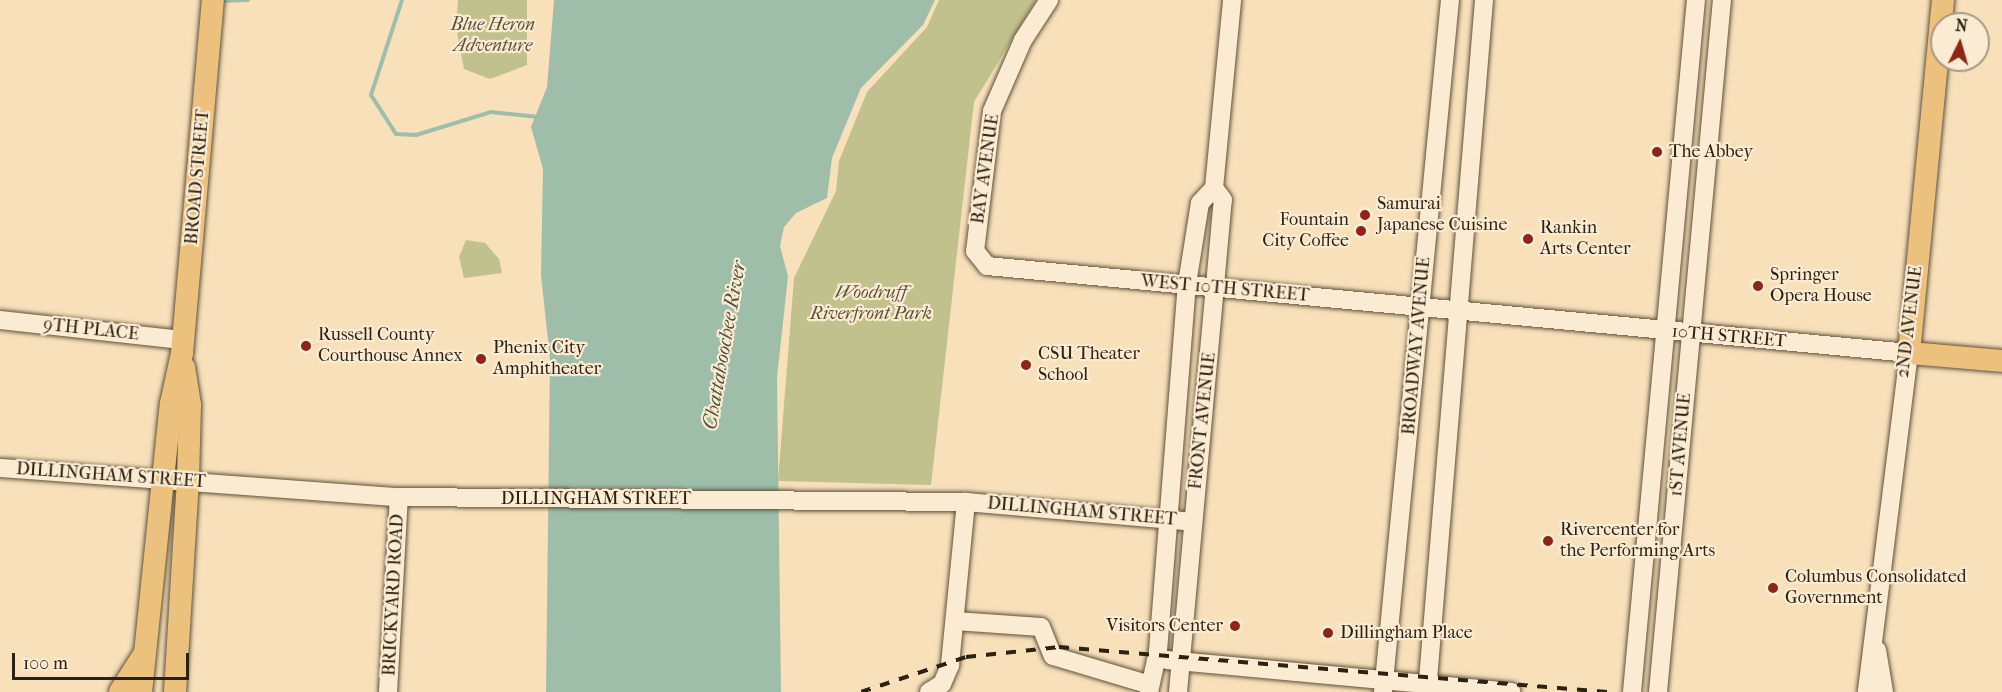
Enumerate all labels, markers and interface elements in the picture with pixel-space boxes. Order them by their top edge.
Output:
north arrow [1930,12,1990,72]
park label: Blue Heron Adventure [451,15,535,57]
text: N [1955,16,1968,36]
street label: BROAD STREET [181,108,215,246]
street label: BAY AVENUE [968,113,1004,225]
place label: The Abbey [1669,141,1753,163]
marker: The Abbey [1650,145,1664,159]
place label: Samurai Japanese Cuisine [1377,194,1507,236]
marker: Samurai Japanese Cuisine [1358,208,1372,222]
place label: Fountain City Coffee [1262,210,1349,252]
place label: Rankin Arts Center [1540,218,1631,260]
marker: Fountain City Coffee [1354,224,1368,238]
marker: Rankin Arts Center [1521,232,1535,246]
street label: BROADWAY AVENUE [1398,256,1436,436]
water label: Chattahoochee River [697,259,751,431]
place label: Springer Opera House [1770,265,1872,308]
street label: 2ND AVENUE [1892,265,1928,379]
street label: WEST 10TH STREET [1140,271,1310,307]
marker: Springer Opera House [1751,279,1765,293]
park label: Woodruff Riverfront Park [810,283,932,326]
street label: 9TH PLACE [42,314,140,346]
street label: 10TH STREET [1671,321,1787,353]
place label: Russell County Courthouse Annex [318,325,463,368]
place label: Phenix City Amphitheater [493,338,601,380]
marker: Russell County Courthouse Annex [299,339,313,353]
place label: CSU Theater School [1038,344,1140,386]
street label: FRONT AVENUE [1185,351,1221,491]
marker: Phenix City Amphitheater [474,352,488,366]
marker: CSU Theater School [1019,358,1033,372]
street label: 1ST AVENUE [1666,392,1696,498]
street label: DILLINGHAM STREET [15,459,207,493]
street label: DILLINGHAM STREET [501,488,691,510]
street label: DILLINGHAM STREET [986,493,1178,531]
street label: BRICKYARD ROAD [379,513,409,677]
place label: Rivercenter for the Performing Arts [1560,520,1715,562]
marker: Rivercenter for the Performing Arts [1541,534,1555,548]
place label: Columbus Consolidated Government [1785,567,1967,610]
marker: Columbus Consolidated Government [1766,581,1780,595]
place label: Visitors Center [1106,615,1223,637]
marker: Visitors Center [1228,619,1242,633]
place label: Dillingham Place [1340,622,1473,644]
marker: Dillingham Place [1321,626,1335,640]
scale bar [15,641,192,679]
text: 100 m [23,653,68,674]

